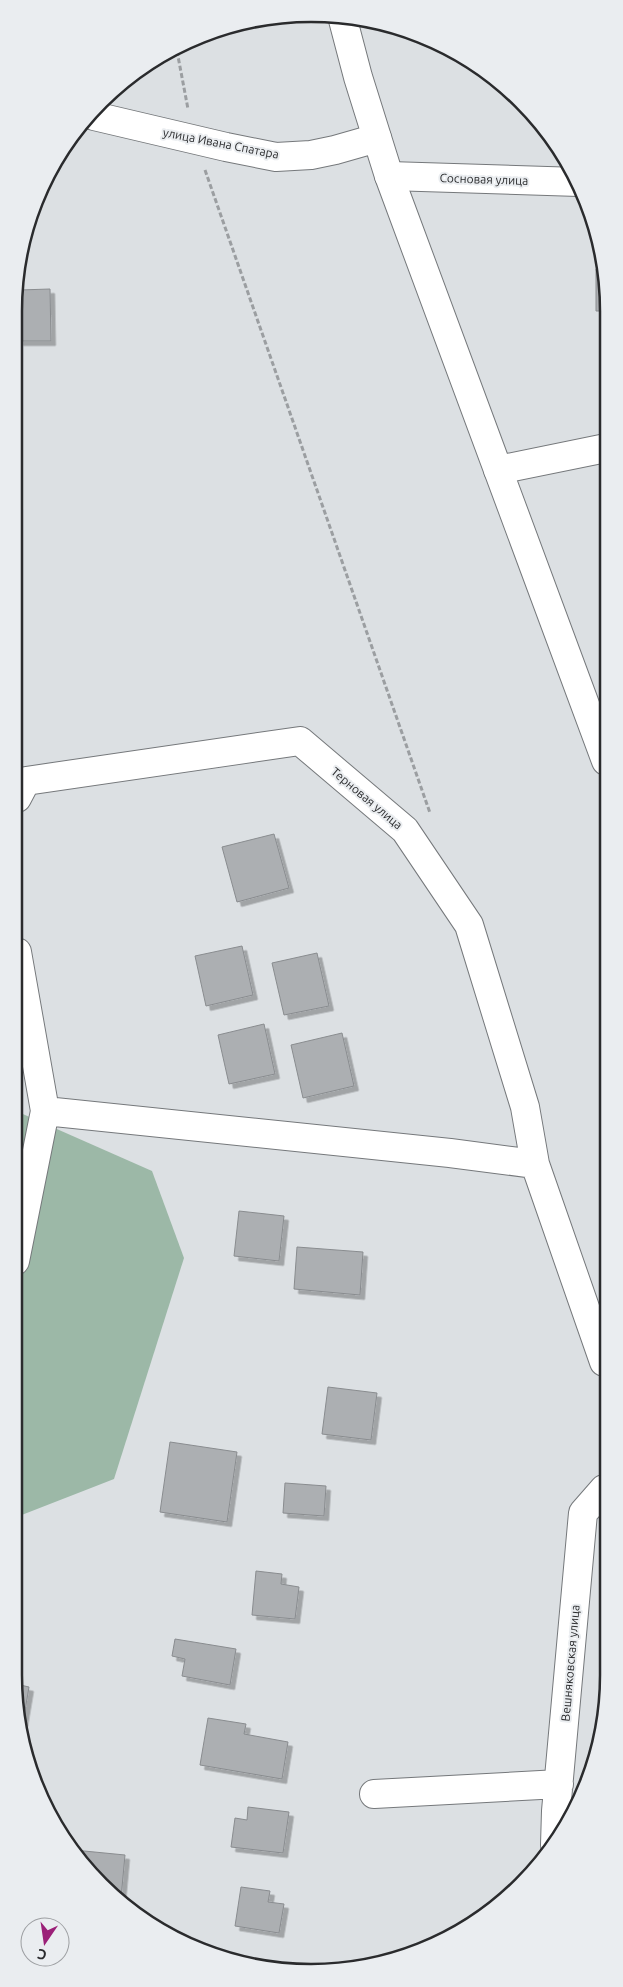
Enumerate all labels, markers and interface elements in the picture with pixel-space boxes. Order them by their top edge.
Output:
street label: улица Ивана Спатара [162,125,280,161]
street label: Сосновая улица [439,171,529,187]
street label: Терновая улица [329,765,405,831]
street label: Вешняковская улица [558,1604,582,1722]
north arrow [20,1917,70,1967]
text: С [36,1946,48,1963]

